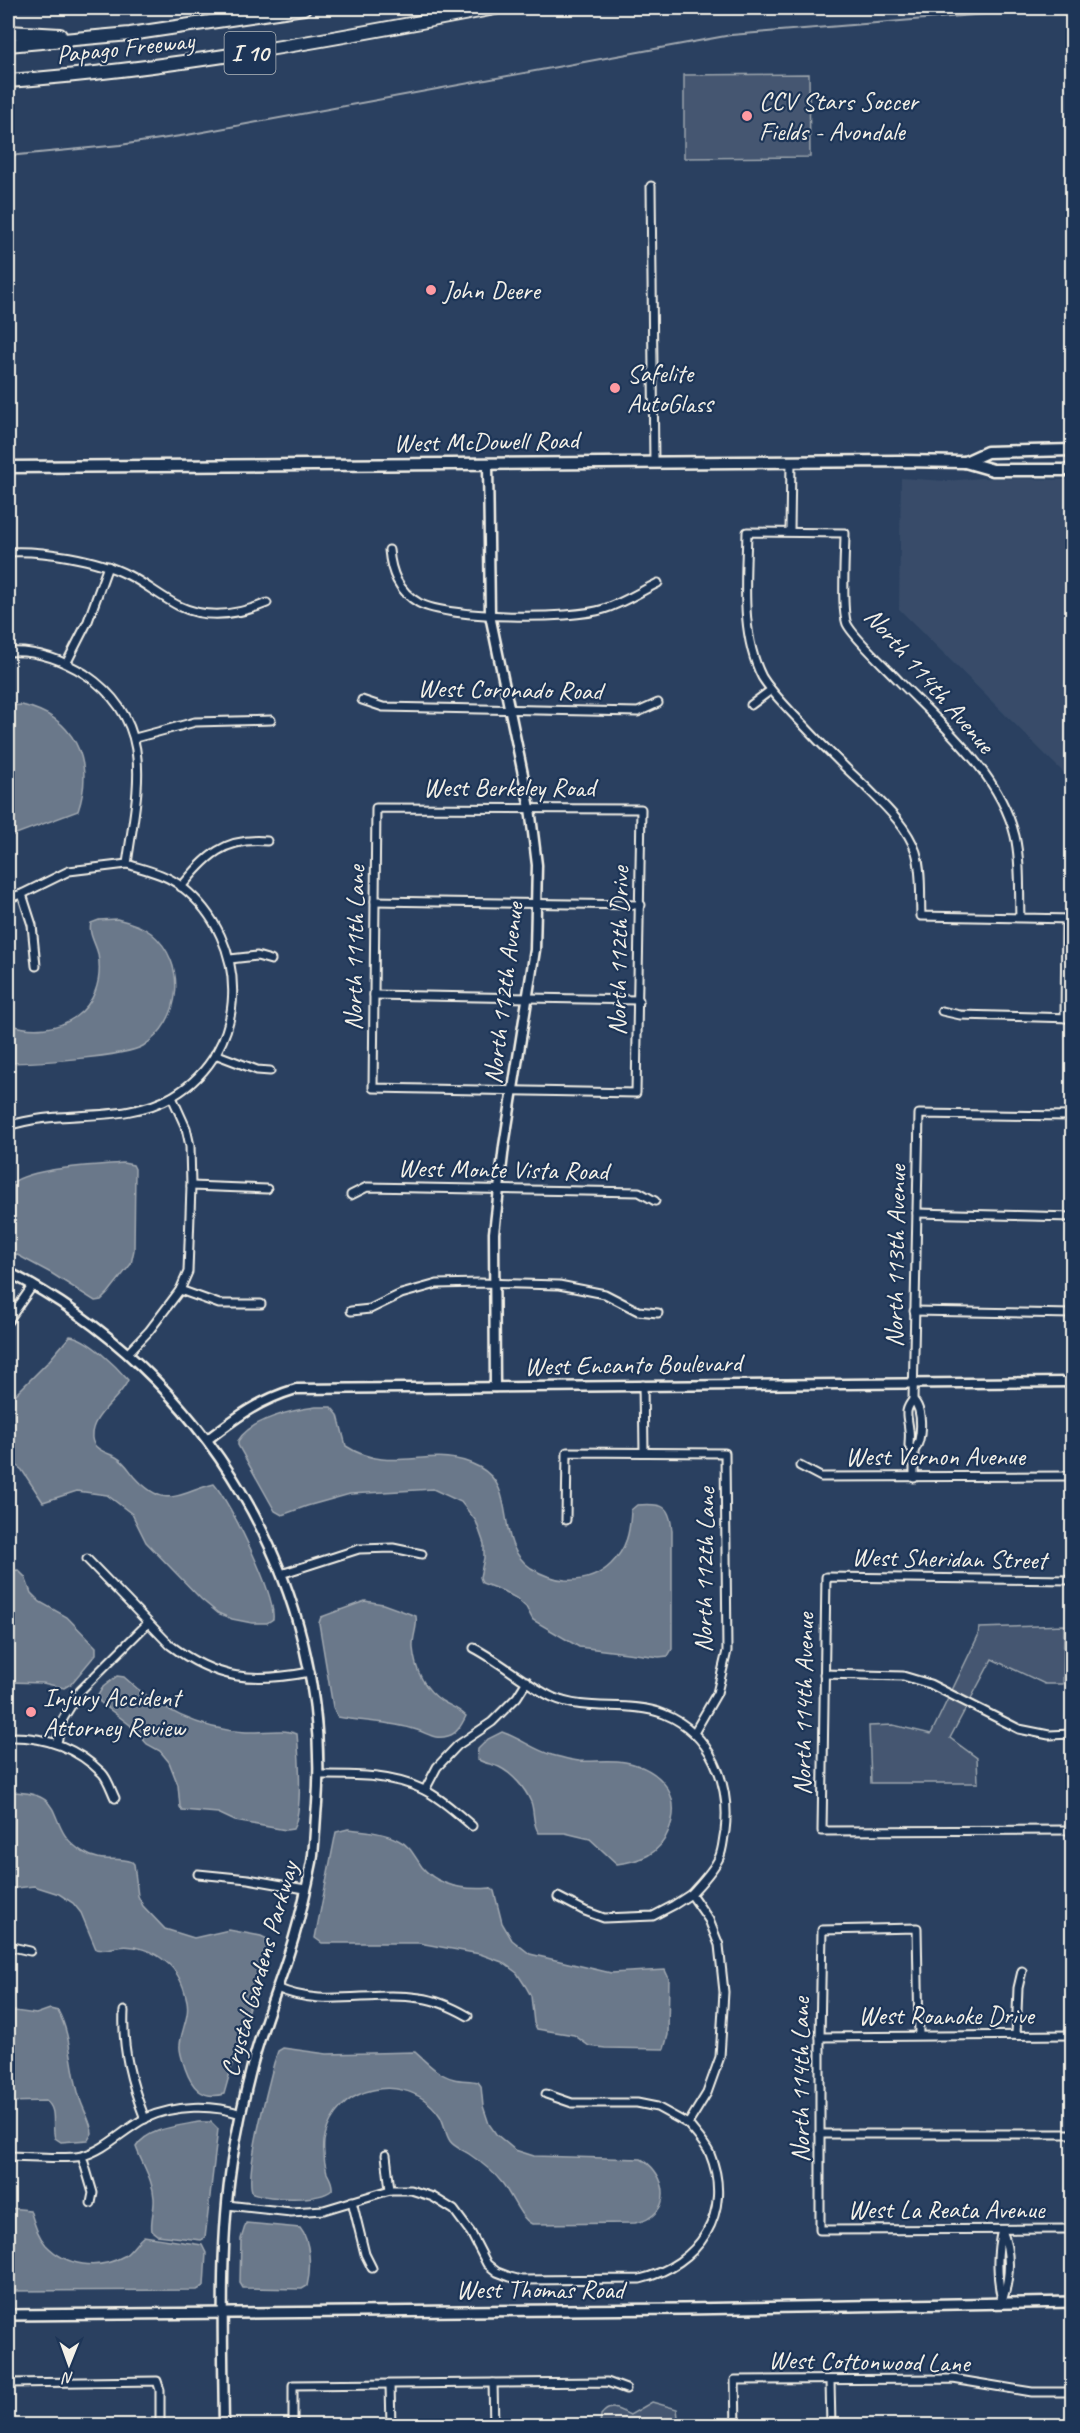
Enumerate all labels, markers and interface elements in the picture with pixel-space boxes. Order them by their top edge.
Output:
street label: Papago Freeway [55,24,198,71]
road number: I 10 [224,32,276,74]
place label: CCV Stars Soccer Fields - Avondale [759,85,921,148]
marker: CCV Stars Soccer Fields - Avondale [740,109,754,123]
place label: John Deere [441,274,542,307]
marker: John Deere [424,283,438,297]
place label: Safelite AutoGlass [627,357,715,420]
marker: Safelite AutoGlass [608,381,622,395]
street label: West McDowell Road [393,423,583,460]
street label: North 114th Avenue [857,601,1003,761]
street label: West Coronado Road [417,671,606,708]
street label: West Berkeley Road [423,771,599,804]
street label: North 111th Lane [337,864,372,1031]
street label: North 112th Drive [601,865,637,1036]
street label: North 112th Avenue [476,899,531,1086]
street label: West Monte Vista Road [398,1151,612,1188]
street label: North 113th Avenue [877,1163,914,1348]
street label: West Encanto Boulevard [524,1346,746,1383]
street label: West Vernon Avenue [845,1440,1026,1473]
street label: North 112th Lane [687,1486,722,1653]
street label: West Sheridan Street [851,1540,1050,1577]
street label: North 114th Avenue [785,1611,822,1796]
place label: Injury Accident Attorney Review [43,1681,187,1744]
marker: Injury Accident Attorney Review [24,1705,38,1719]
street label: Crystal Gardens Parkway [213,1856,307,2080]
street label: North 114th Lane [784,1996,817,2163]
street label: West Roanoke Drive [858,1999,1036,2032]
street label: West La Reata Avenue [848,2193,1046,2226]
street label: West Thomas Road [456,2273,628,2306]
north arrow [39,2334,99,2394]
street label: West Cottonwood Lane [768,2343,972,2380]
text: N [61,2368,74,2388]

